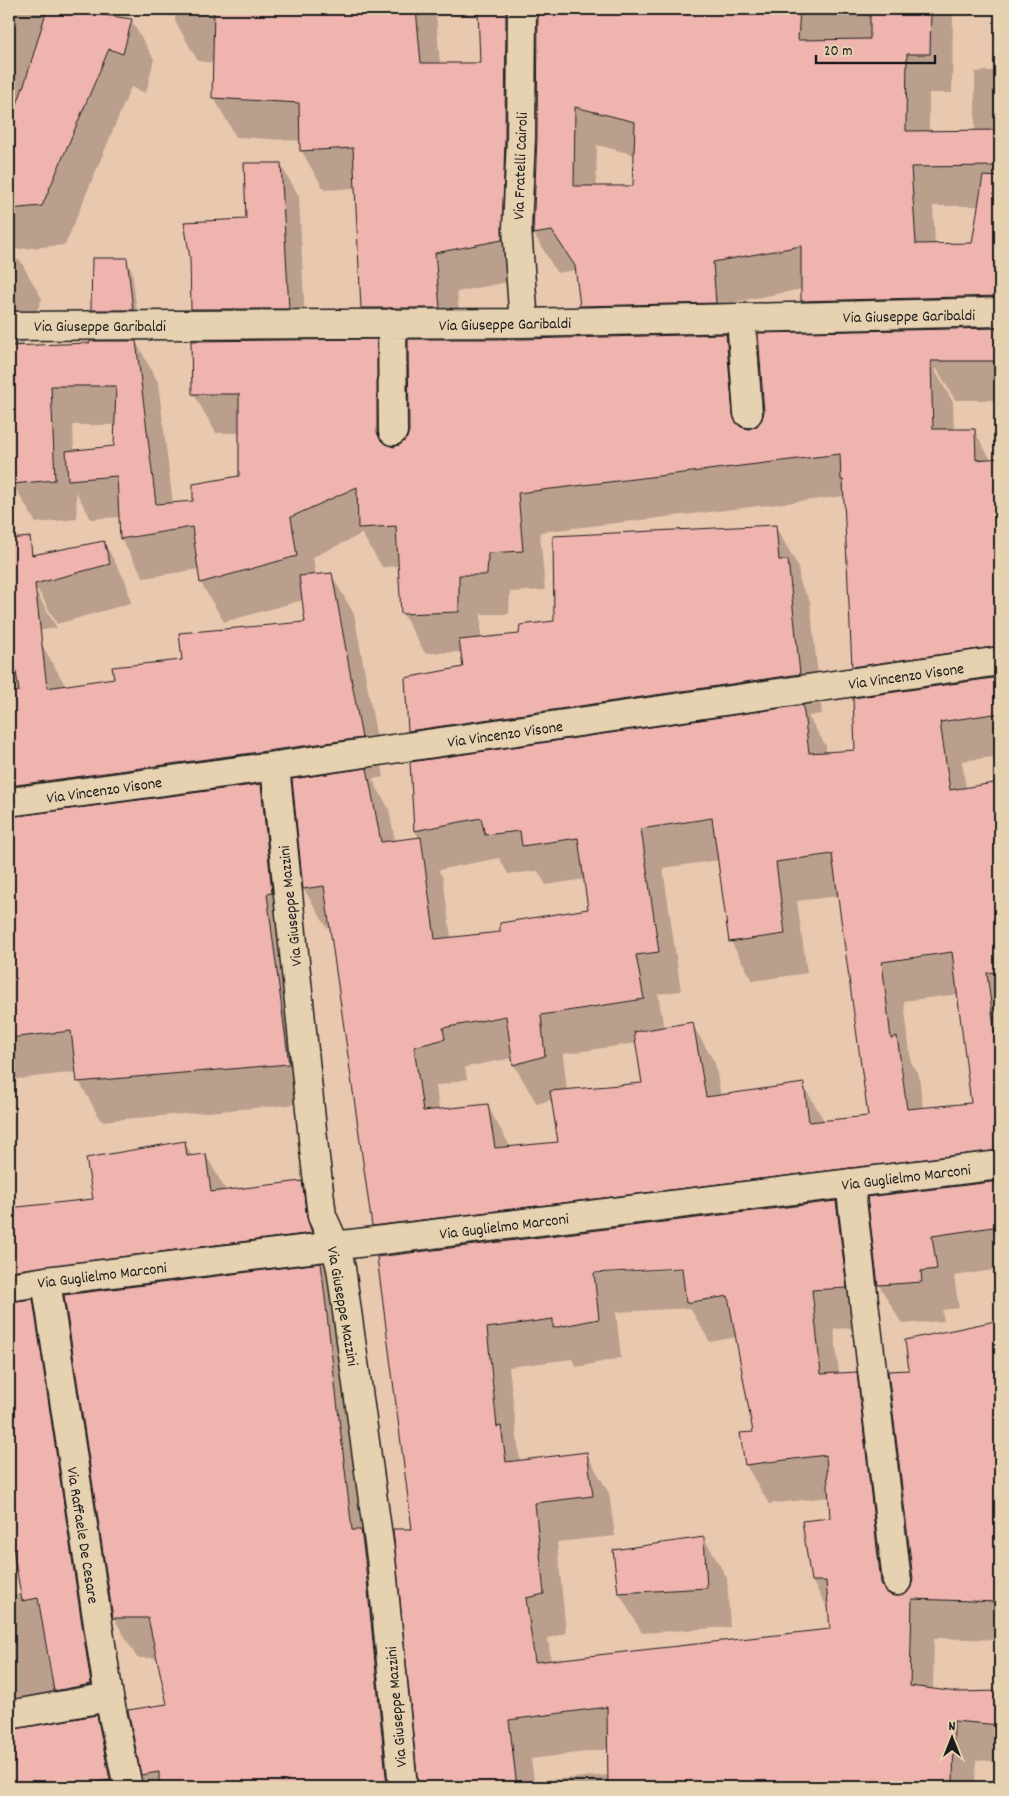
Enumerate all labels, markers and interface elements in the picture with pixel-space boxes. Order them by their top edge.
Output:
scale bar [816,32,935,64]
text: 20 m [824,41,852,63]
street label: Via Fratelli Cairoli [508,112,535,220]
street label: Via Giuseppe Garibaldi [843,305,975,330]
street label: Via Giuseppe Garibaldi [439,313,571,338]
street label: Via Giuseppe Garibaldi [34,316,166,339]
street label: Via Vincenzo Visone [847,658,966,697]
street label: Via Vincenzo Visone [446,716,565,755]
street label: Via Vincenzo Visone [45,772,164,811]
street label: Via Giuseppe Mazzini [274,844,309,967]
street label: Via Guglielmo Marconi [840,1159,972,1198]
street label: Via Guglielmo Marconi [438,1208,570,1247]
street label: Via Giuseppe Mazzini [320,1245,363,1368]
street label: Via Guglielmo Marconi [36,1257,168,1296]
street label: Via Raffaele De Cesare [59,1465,104,1605]
street label: Via Giuseppe Mazzini [381,1645,414,1768]
north arrow [926,1714,976,1764]
text: N [949,1717,956,1737]

